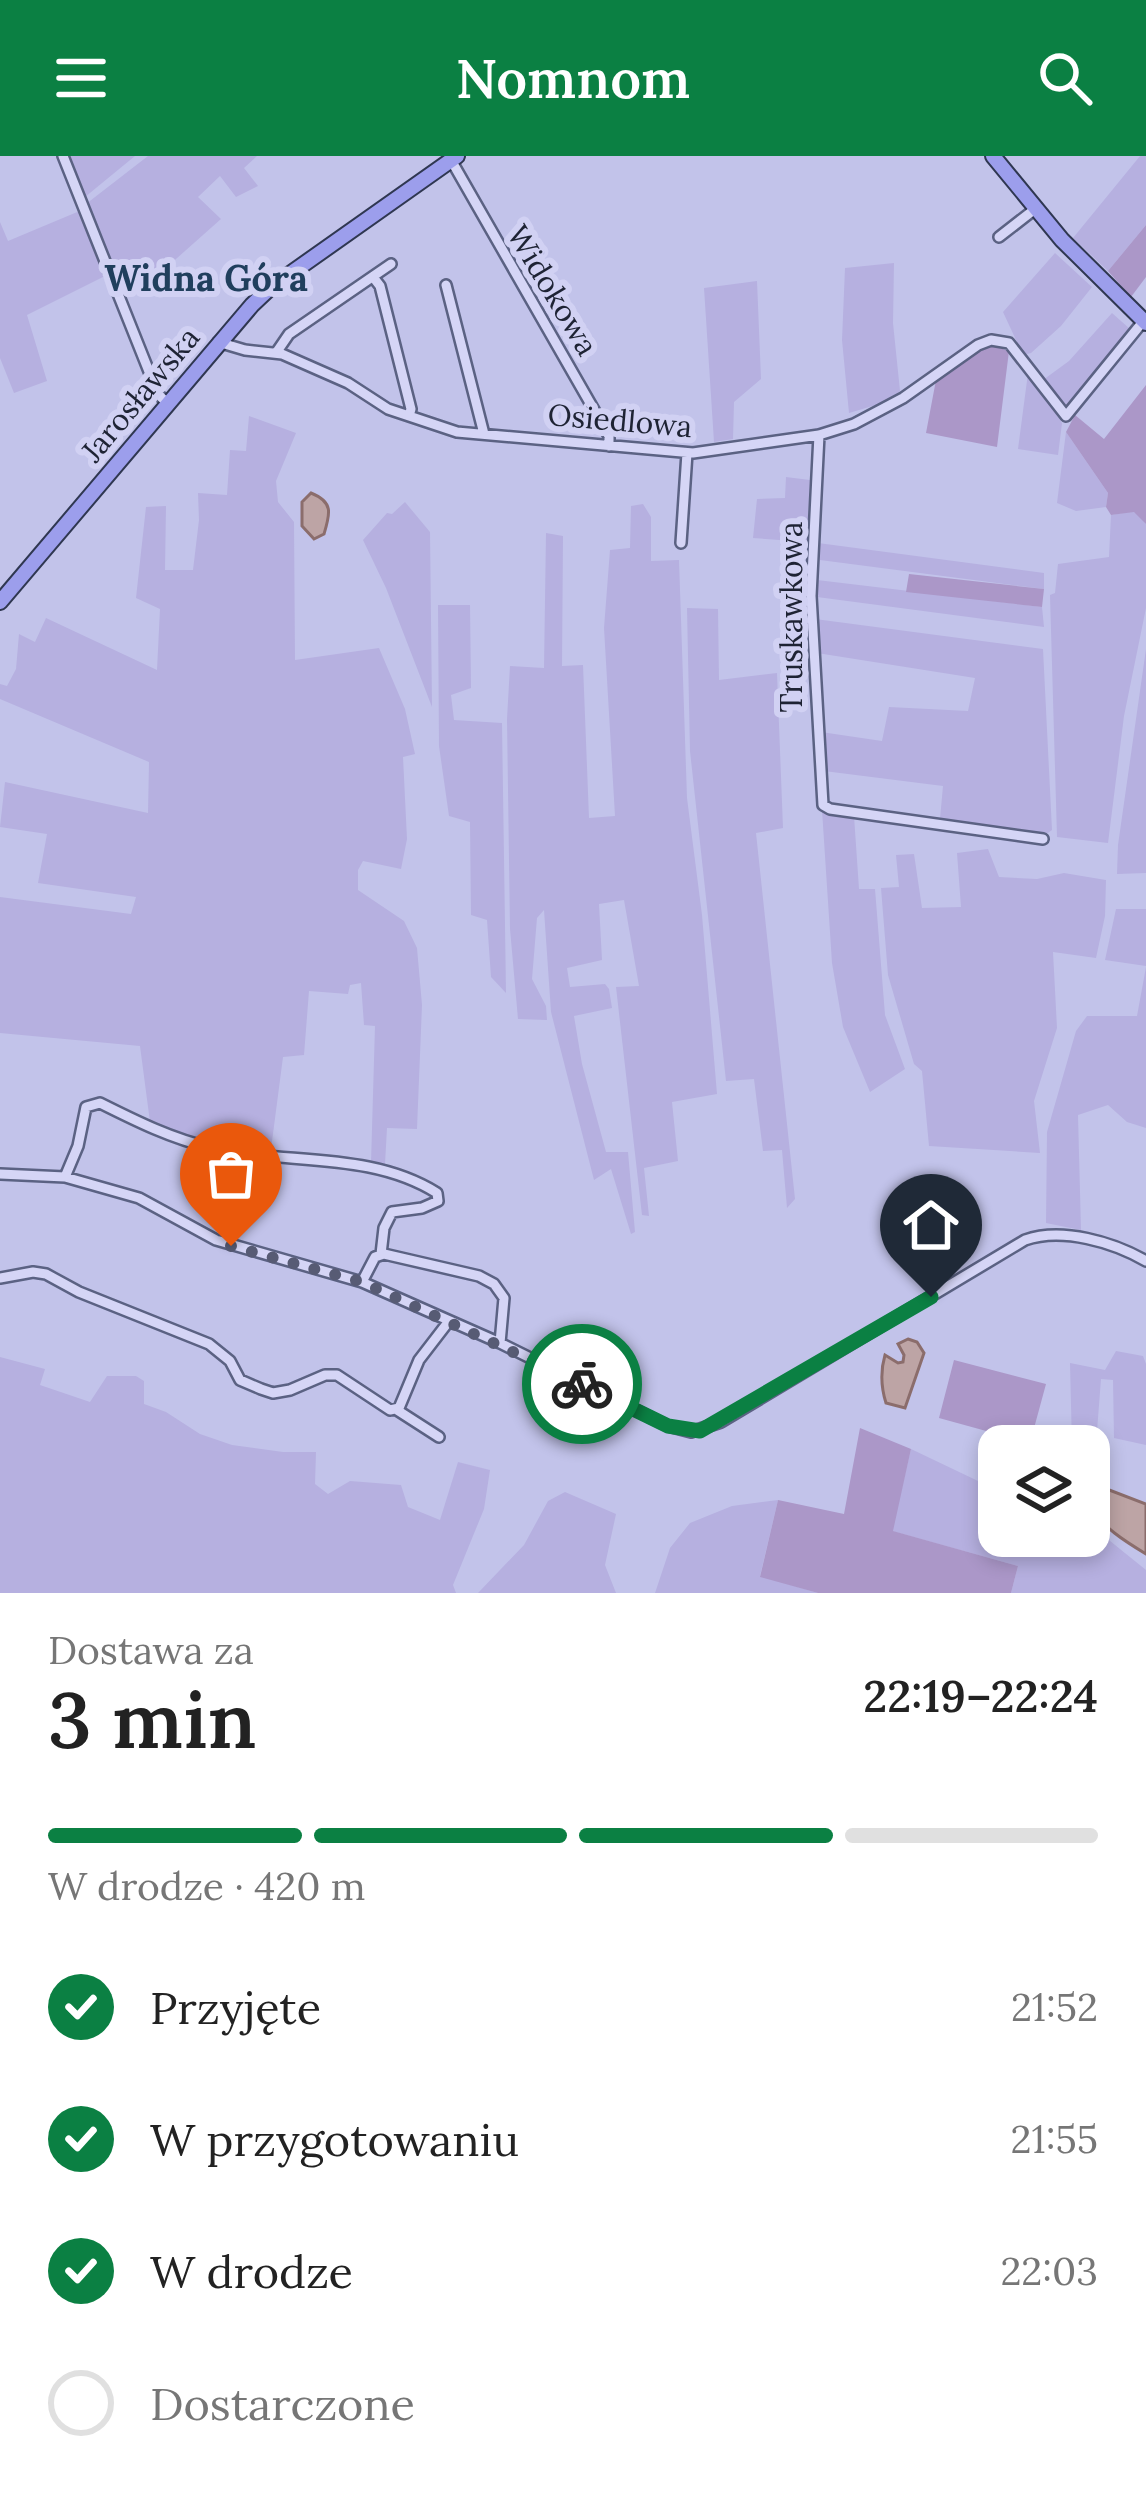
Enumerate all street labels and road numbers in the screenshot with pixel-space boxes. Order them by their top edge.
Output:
street label: Widokowa [499,218,607,362]
street label: Jarosławska [72,319,207,470]
street label: Osiedlowa [546,395,694,445]
street label: Truskawkowa [772,521,810,713]

